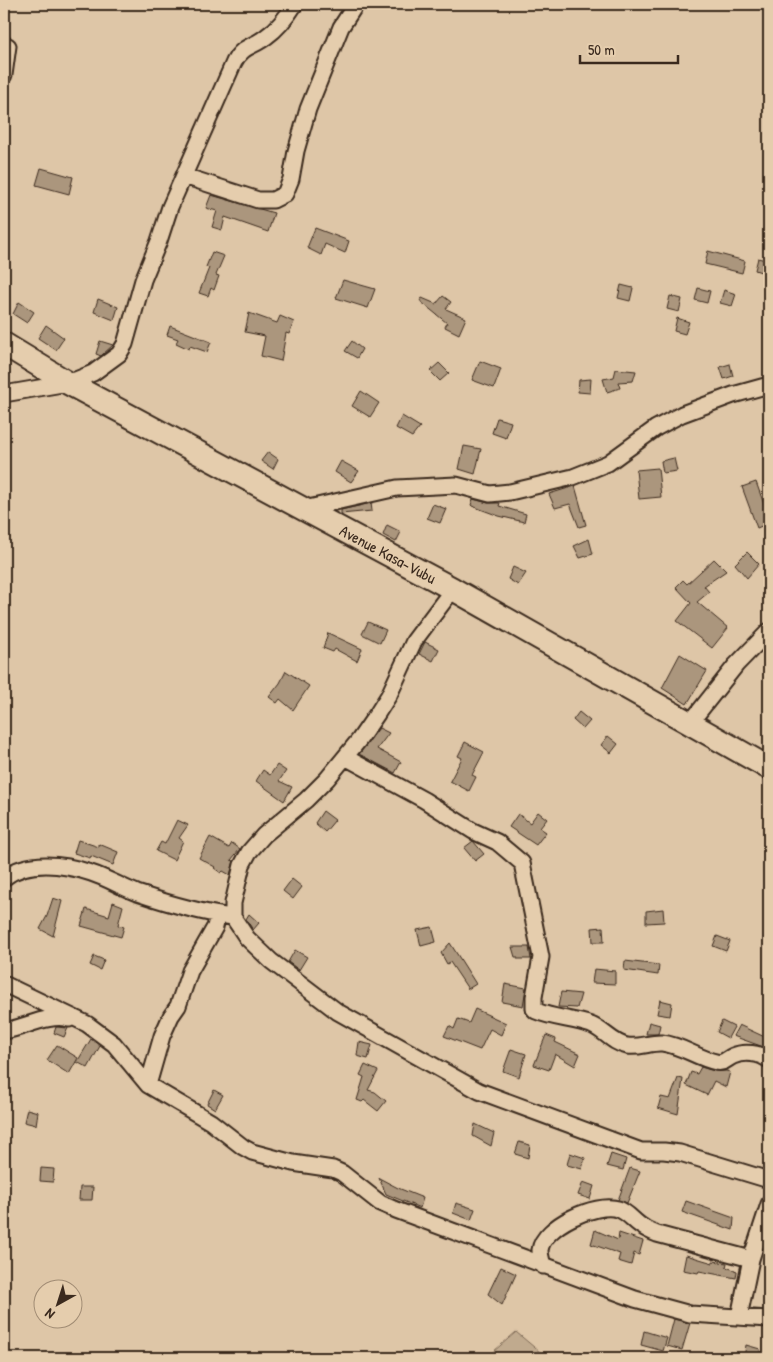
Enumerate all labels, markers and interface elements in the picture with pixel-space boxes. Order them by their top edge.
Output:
scale bar [580,32,678,64]
text: 50 m [588,39,615,60]
street label: Avenue Kasa-Vubu [336,519,441,589]
north arrow [32,1280,82,1330]
text: N [40,1304,58,1324]

